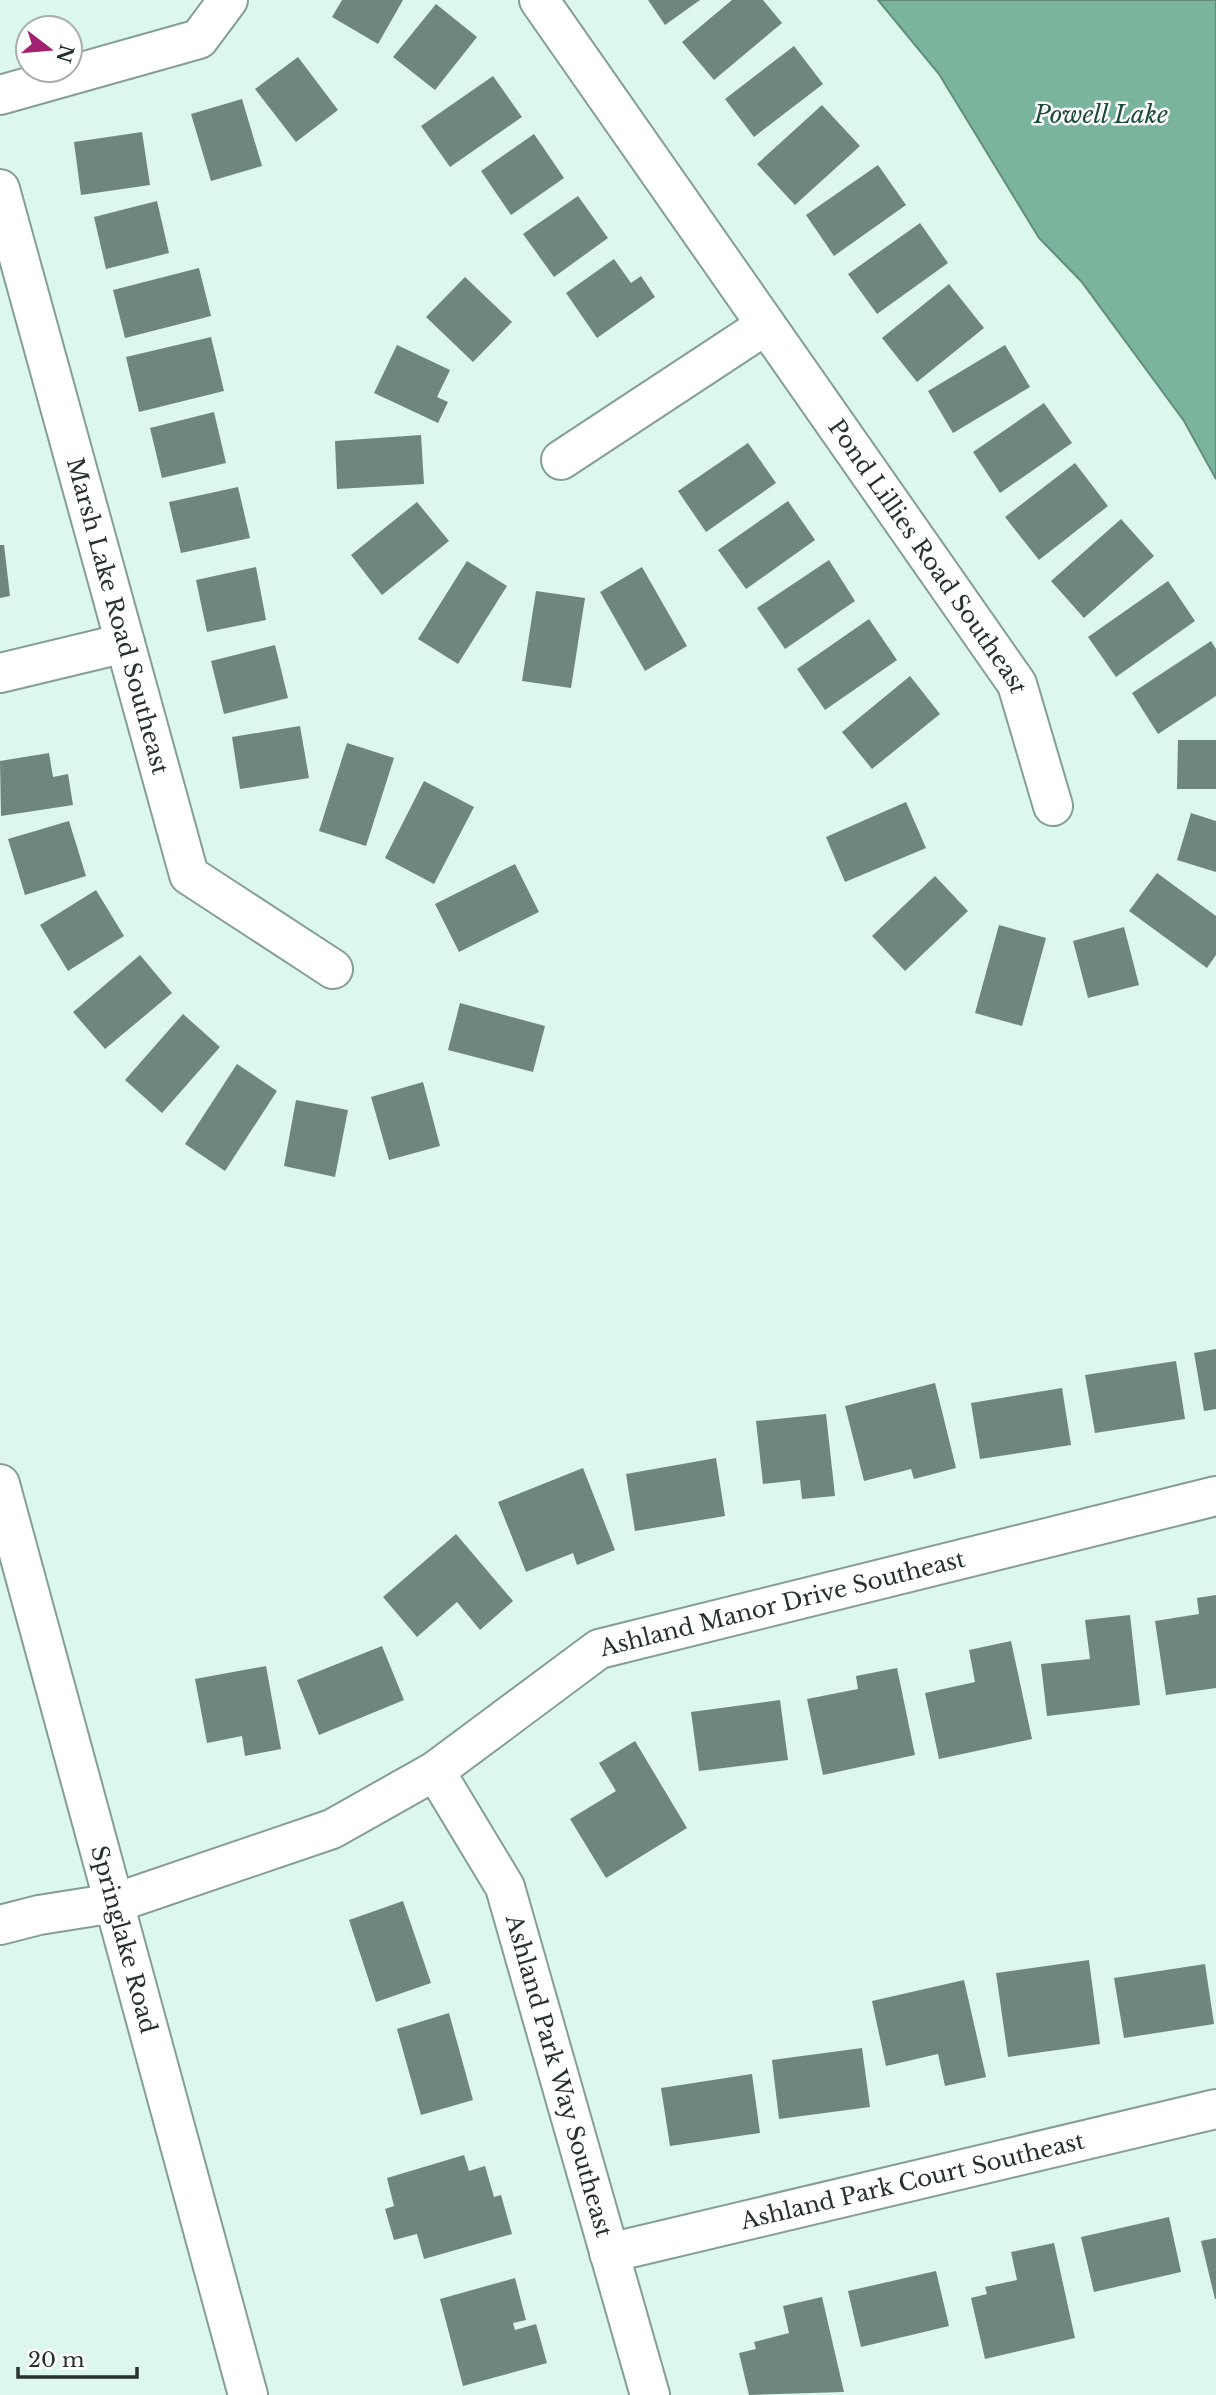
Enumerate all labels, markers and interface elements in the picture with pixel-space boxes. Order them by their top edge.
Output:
north arrow [14,14,84,84]
text: N [51,42,78,65]
water label: Powell Lake [1033,100,1168,129]
street label: Pond Lillies Road Southeast [822,414,1033,697]
street label: Marsh Lake Road Southeast [61,455,175,778]
street label: Ashland Manor Drive Southeast [596,1545,968,1663]
street label: Springlake Road [85,1842,163,2036]
street label: Ashland Park Way Southeast [499,1911,618,2241]
street label: Ashland Park Court Southeast [737,2127,1087,2235]
scale bar [18,2336,136,2380]
text: 20 m [28,2347,85,2373]

